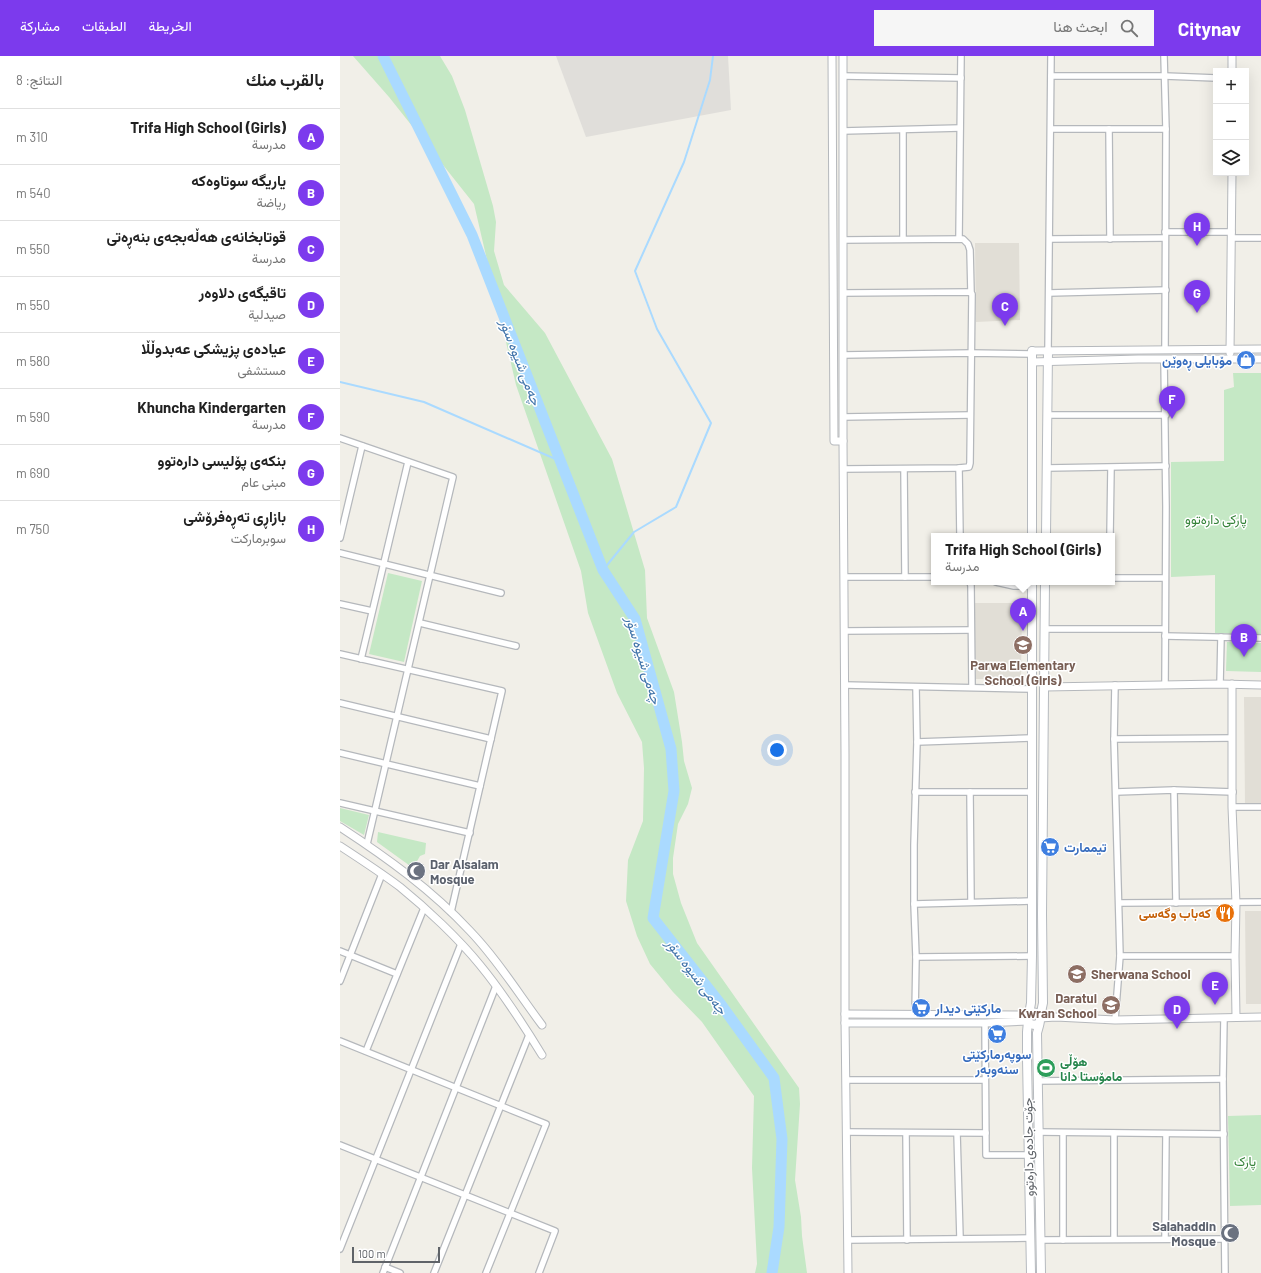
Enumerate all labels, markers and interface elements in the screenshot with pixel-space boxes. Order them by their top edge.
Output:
search box [874,10,1154,46]
text: مشاركة [20,17,60,34]
text: الطبقات [82,17,126,34]
text: الخريطة [148,17,192,34]
text: ابحث هنا [1053,17,1108,35]
icon: search [1118,17,1140,39]
text: Citynav [1178,17,1241,40]
map controls [1213,68,1249,176]
button: + [1213,68,1249,104]
text: بالقرب منك [246,69,324,89]
text: النتائج: 8 [16,72,62,88]
button: − [1213,104,1249,140]
text: Trifa High School (Girls) [130,118,286,136]
text: 310 m [16,129,48,145]
text: A [307,129,315,145]
text: مدرسة [252,136,286,152]
button: layers [1213,140,1249,176]
text: یاریگە سوتاوەکە [191,171,286,189]
text: 540 m [16,185,51,201]
text: B [307,185,315,201]
text: رياضة [256,194,286,210]
pin: H [1184,213,1210,246]
text: قوتابخانەی هەڵەبجەی بنەڕەتی [106,227,286,245]
text: 550 m [16,241,50,257]
text: C [307,241,315,257]
text: مدرسة [252,250,286,266]
pin: G [1184,280,1210,313]
text: تاقیگەی دلاوەر [199,283,286,301]
pin: C [992,293,1018,326]
text: 550 m [16,297,50,313]
text: D [307,297,315,313]
text: صيدلية [248,306,286,322]
water label: چەمی شیوە سۆر [495,316,545,409]
text: عیادەی پزیشکی عەبدوڵڵا [141,339,286,357]
shop icon: مۆبایلی ڕەوێن [1235,349,1257,371]
place label: مۆبایلی ڕەوێن [1162,352,1232,371]
text: 580 m [16,353,50,369]
text: E [307,353,315,369]
text: مستشفى [238,362,286,378]
pin: F [1159,386,1185,419]
text: Khuncha Kindergarten [137,398,286,416]
text: 590 m [16,409,50,425]
text: F [307,409,315,425]
text: مدرسة [252,416,286,432]
text: بنکەی پۆلیسی دارەتوو [158,451,286,469]
text: 690 m [16,465,50,481]
text: G [307,465,315,481]
text: مبنى عام [241,474,286,490]
text: بازاڕی تەڕەفرۆشی [183,507,286,525]
park label: پارکی دارەتوو [1185,511,1247,529]
text: 750 m [16,521,50,537]
text: H [307,521,315,537]
text: سوبرماركت [231,530,286,546]
popup [931,533,1115,585]
text: Trifa High School (Girls) [945,540,1101,558]
text: مدرسة [945,558,979,574]
pin: A [1010,598,1036,631]
water label: چەمی شیوە سۆر [620,613,666,707]
pin: B [1231,624,1257,657]
school or university icon: Parwa Elementary School (Girls) [1012,634,1034,656]
place label: Parwa Elementary School (Girls) [970,657,1076,688]
your location [767,740,787,760]
supermarket icon: تیممارت [1039,836,1061,858]
place label: تیممارت [1064,839,1107,856]
place label: Dar Alsalam Mosque [430,856,499,887]
mosque icon: Dar Alsalam Mosque [405,860,427,882]
restaurant icon: کەباب وگەسی [1214,902,1236,924]
place label: کەباب وگەسی [1139,905,1211,922]
water label: چەمی شیوە سۆر [661,934,731,1019]
school or university icon: Sherwana School [1066,963,1088,985]
place label: Sherwana School [1091,966,1191,982]
pin: E [1202,972,1228,1005]
place label: Daratui Kwran School [1018,990,1097,1021]
school or university icon: Daratui Kwran School [1100,994,1122,1016]
pin: D [1164,996,1190,1029]
supermarket icon: مارکێتی دیدار [910,997,932,1019]
place label: مارکێتی دیدار [934,1000,1001,1017]
supermarket icon: سوپەرمارکێتی سنەوبەر [986,1023,1008,1045]
place label: سوپەرمارکێتی سنەوبەر [962,1046,1032,1078]
place label: هۆڵی مامۆستا دانا [1060,1053,1122,1085]
sports icon: هۆڵی مامۆستا دانا [1035,1057,1057,1079]
street label: جۆت جادەی دارەتوو [1019,1097,1038,1197]
park label: پارک [1234,1153,1256,1171]
place label: Salahaddin Mosque [1152,1218,1216,1249]
mosque icon: Salahaddin Mosque [1219,1222,1241,1244]
scale bar [352,1245,440,1264]
text: 100 m [358,1247,386,1260]

